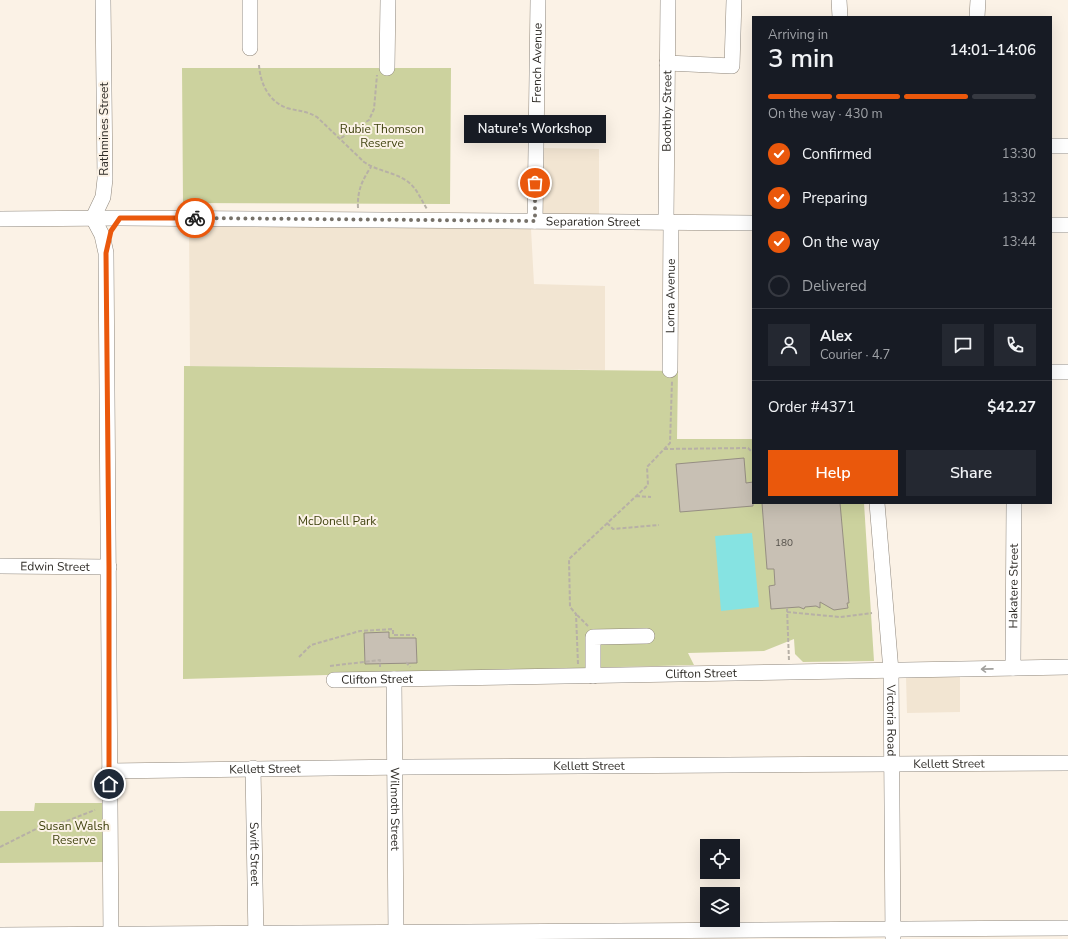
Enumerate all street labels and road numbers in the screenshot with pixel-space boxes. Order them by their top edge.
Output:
street label: French Avenue [529,23,546,103]
street label: Boothby Street [659,69,675,152]
street label: Rathmines Street [96,82,112,176]
street label: Separation Street [546,213,641,230]
street label: Lorna Avenue [662,259,679,333]
street label: Hakatere Street [1005,543,1022,628]
street label: Edwin Street [20,558,91,575]
street label: Clifton Street [665,665,738,682]
street label: Clifton Street [341,671,414,688]
street label: Victoria Road [883,683,900,756]
street label: Kellett Street [913,756,985,772]
street label: Kellett Street [553,758,625,774]
street label: Kellett Street [229,760,302,777]
street label: Wilmoth Street [387,767,403,852]
street label: Swift Street [246,822,263,887]

